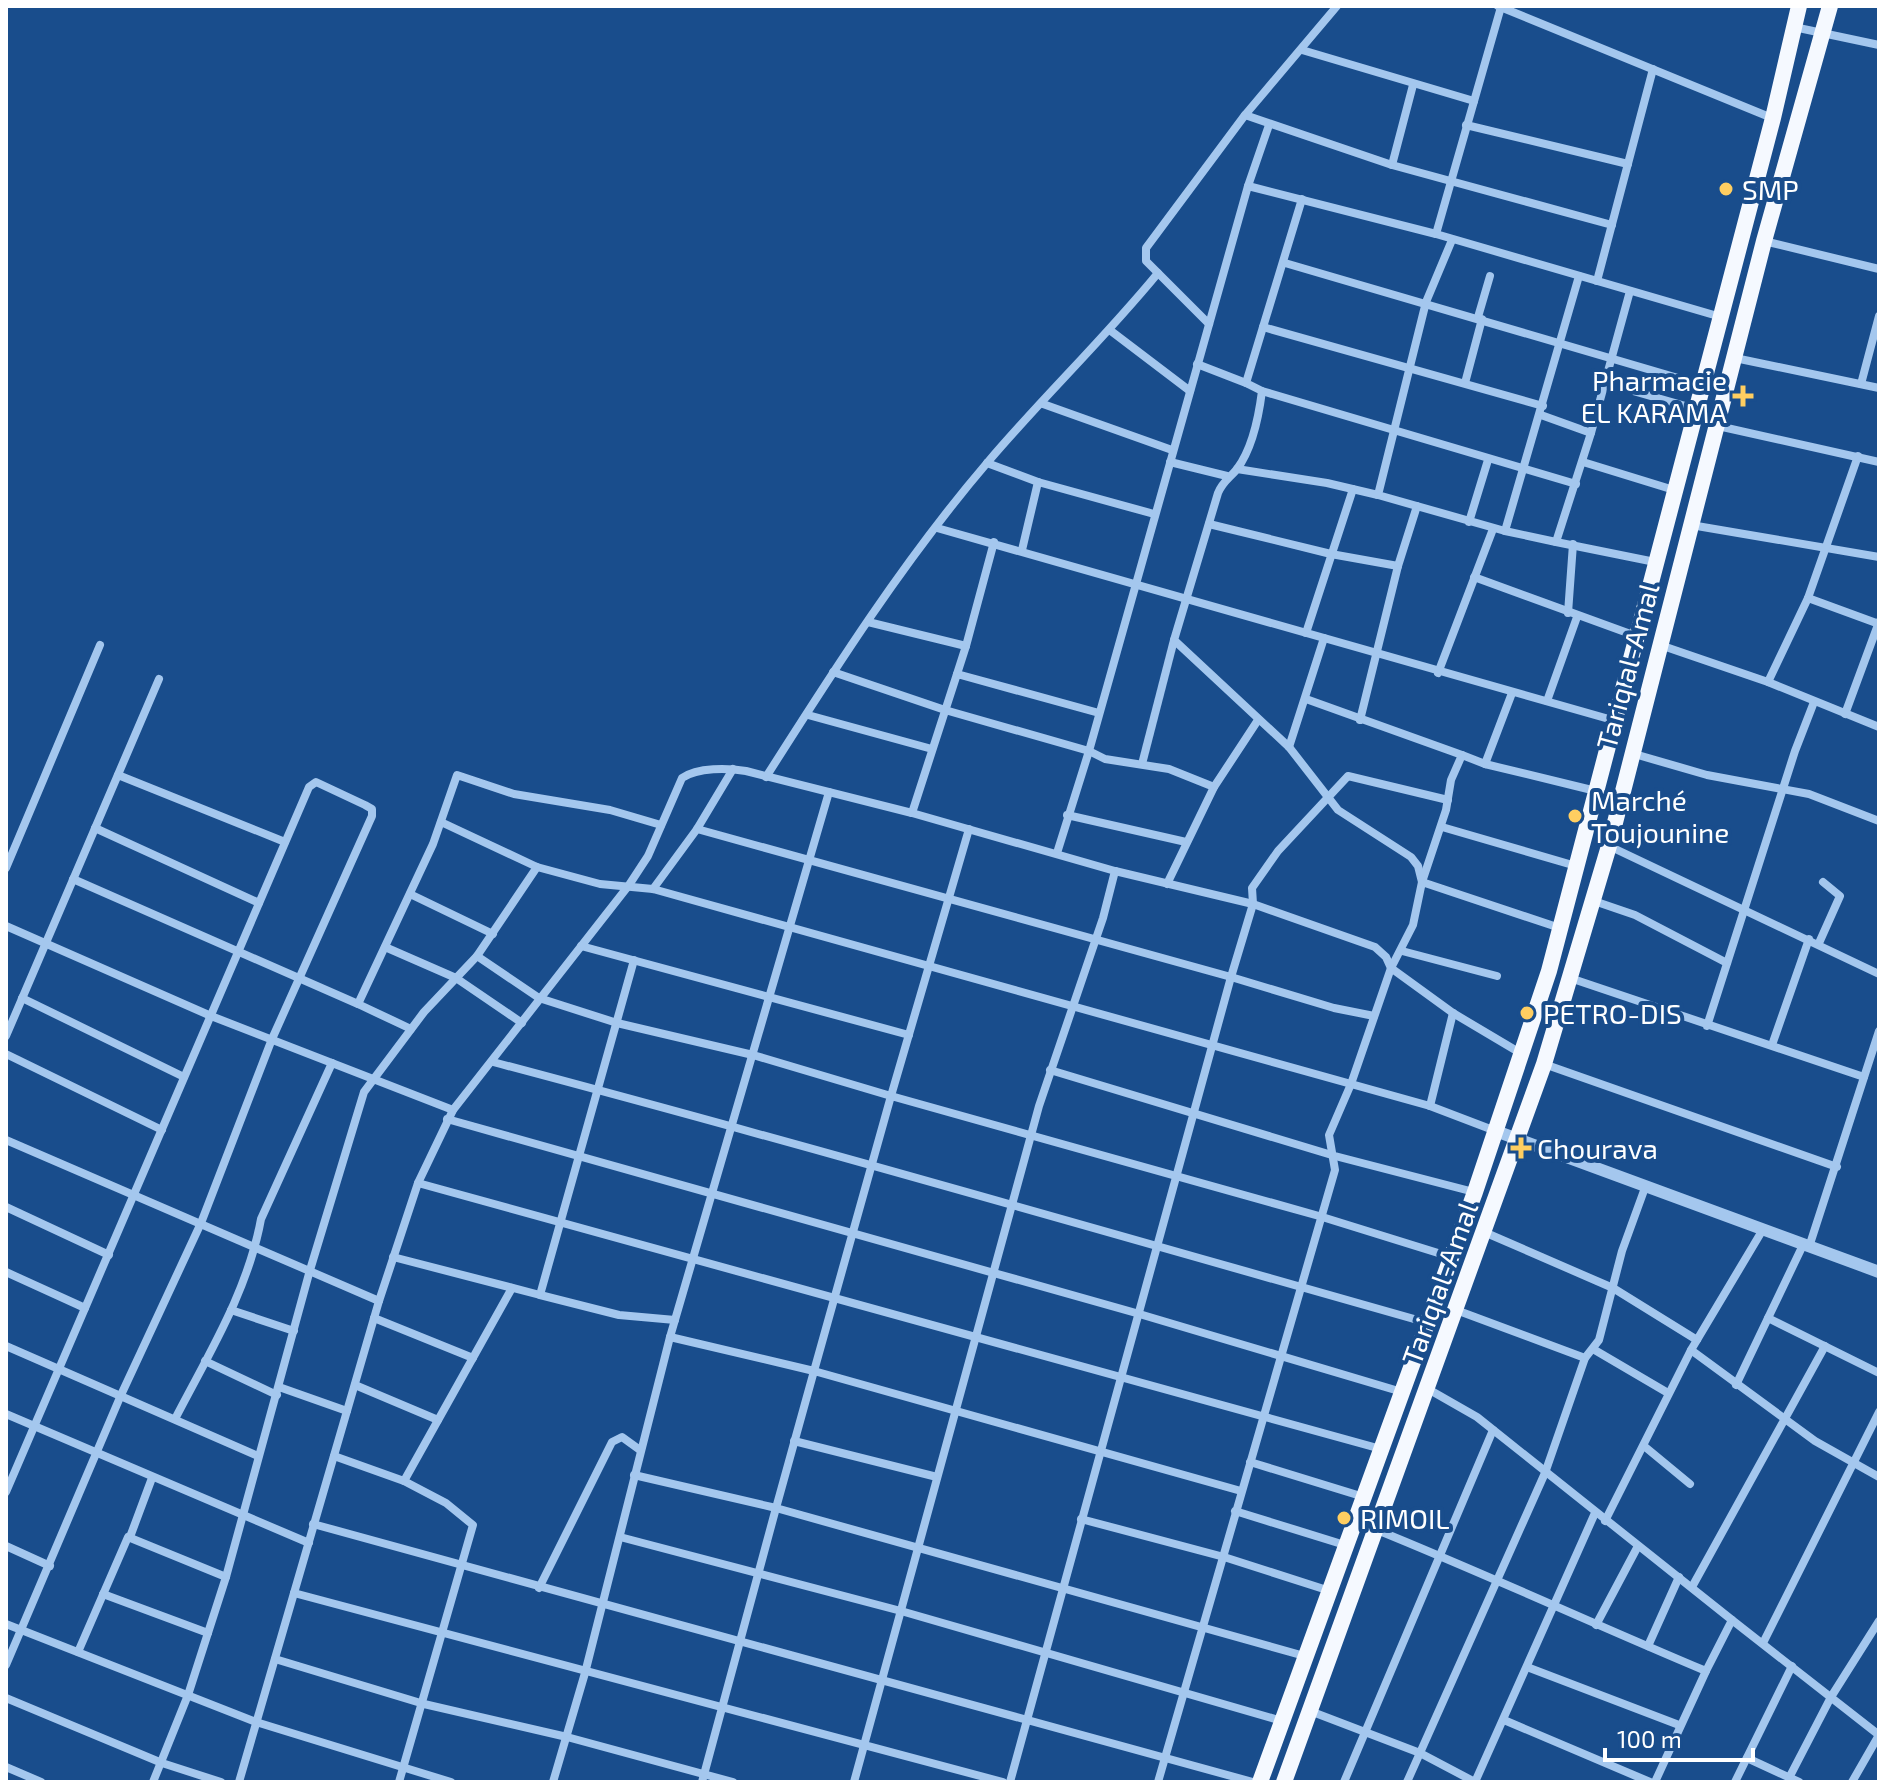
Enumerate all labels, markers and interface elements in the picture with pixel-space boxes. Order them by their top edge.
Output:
place label: SMP [1742,172,1799,206]
marker: SMP [1717,180,1735,198]
place label: Pharmacie EL KARAMA [1581,363,1728,429]
marker: Pharmacie EL KARAMA [1734,387,1752,405]
street label: Tariq al-Amal [1588,578,1666,753]
place label: Marché Toujounine [1591,783,1729,849]
marker: Marché Toujounine [1566,807,1584,825]
place label: PETRO-DIS [1543,996,1682,1030]
marker: PETRO-DIS [1518,1004,1536,1022]
place label: Chourava [1537,1131,1658,1165]
marker: Chourava [1512,1139,1530,1157]
street label: Tariq al-Amal [1394,1196,1484,1369]
place label: RIMOIL [1360,1501,1450,1535]
marker: RIMOIL [1335,1509,1353,1527]
scale bar [1605,1712,1753,1762]
text: 100 m [1617,1724,1682,1753]

